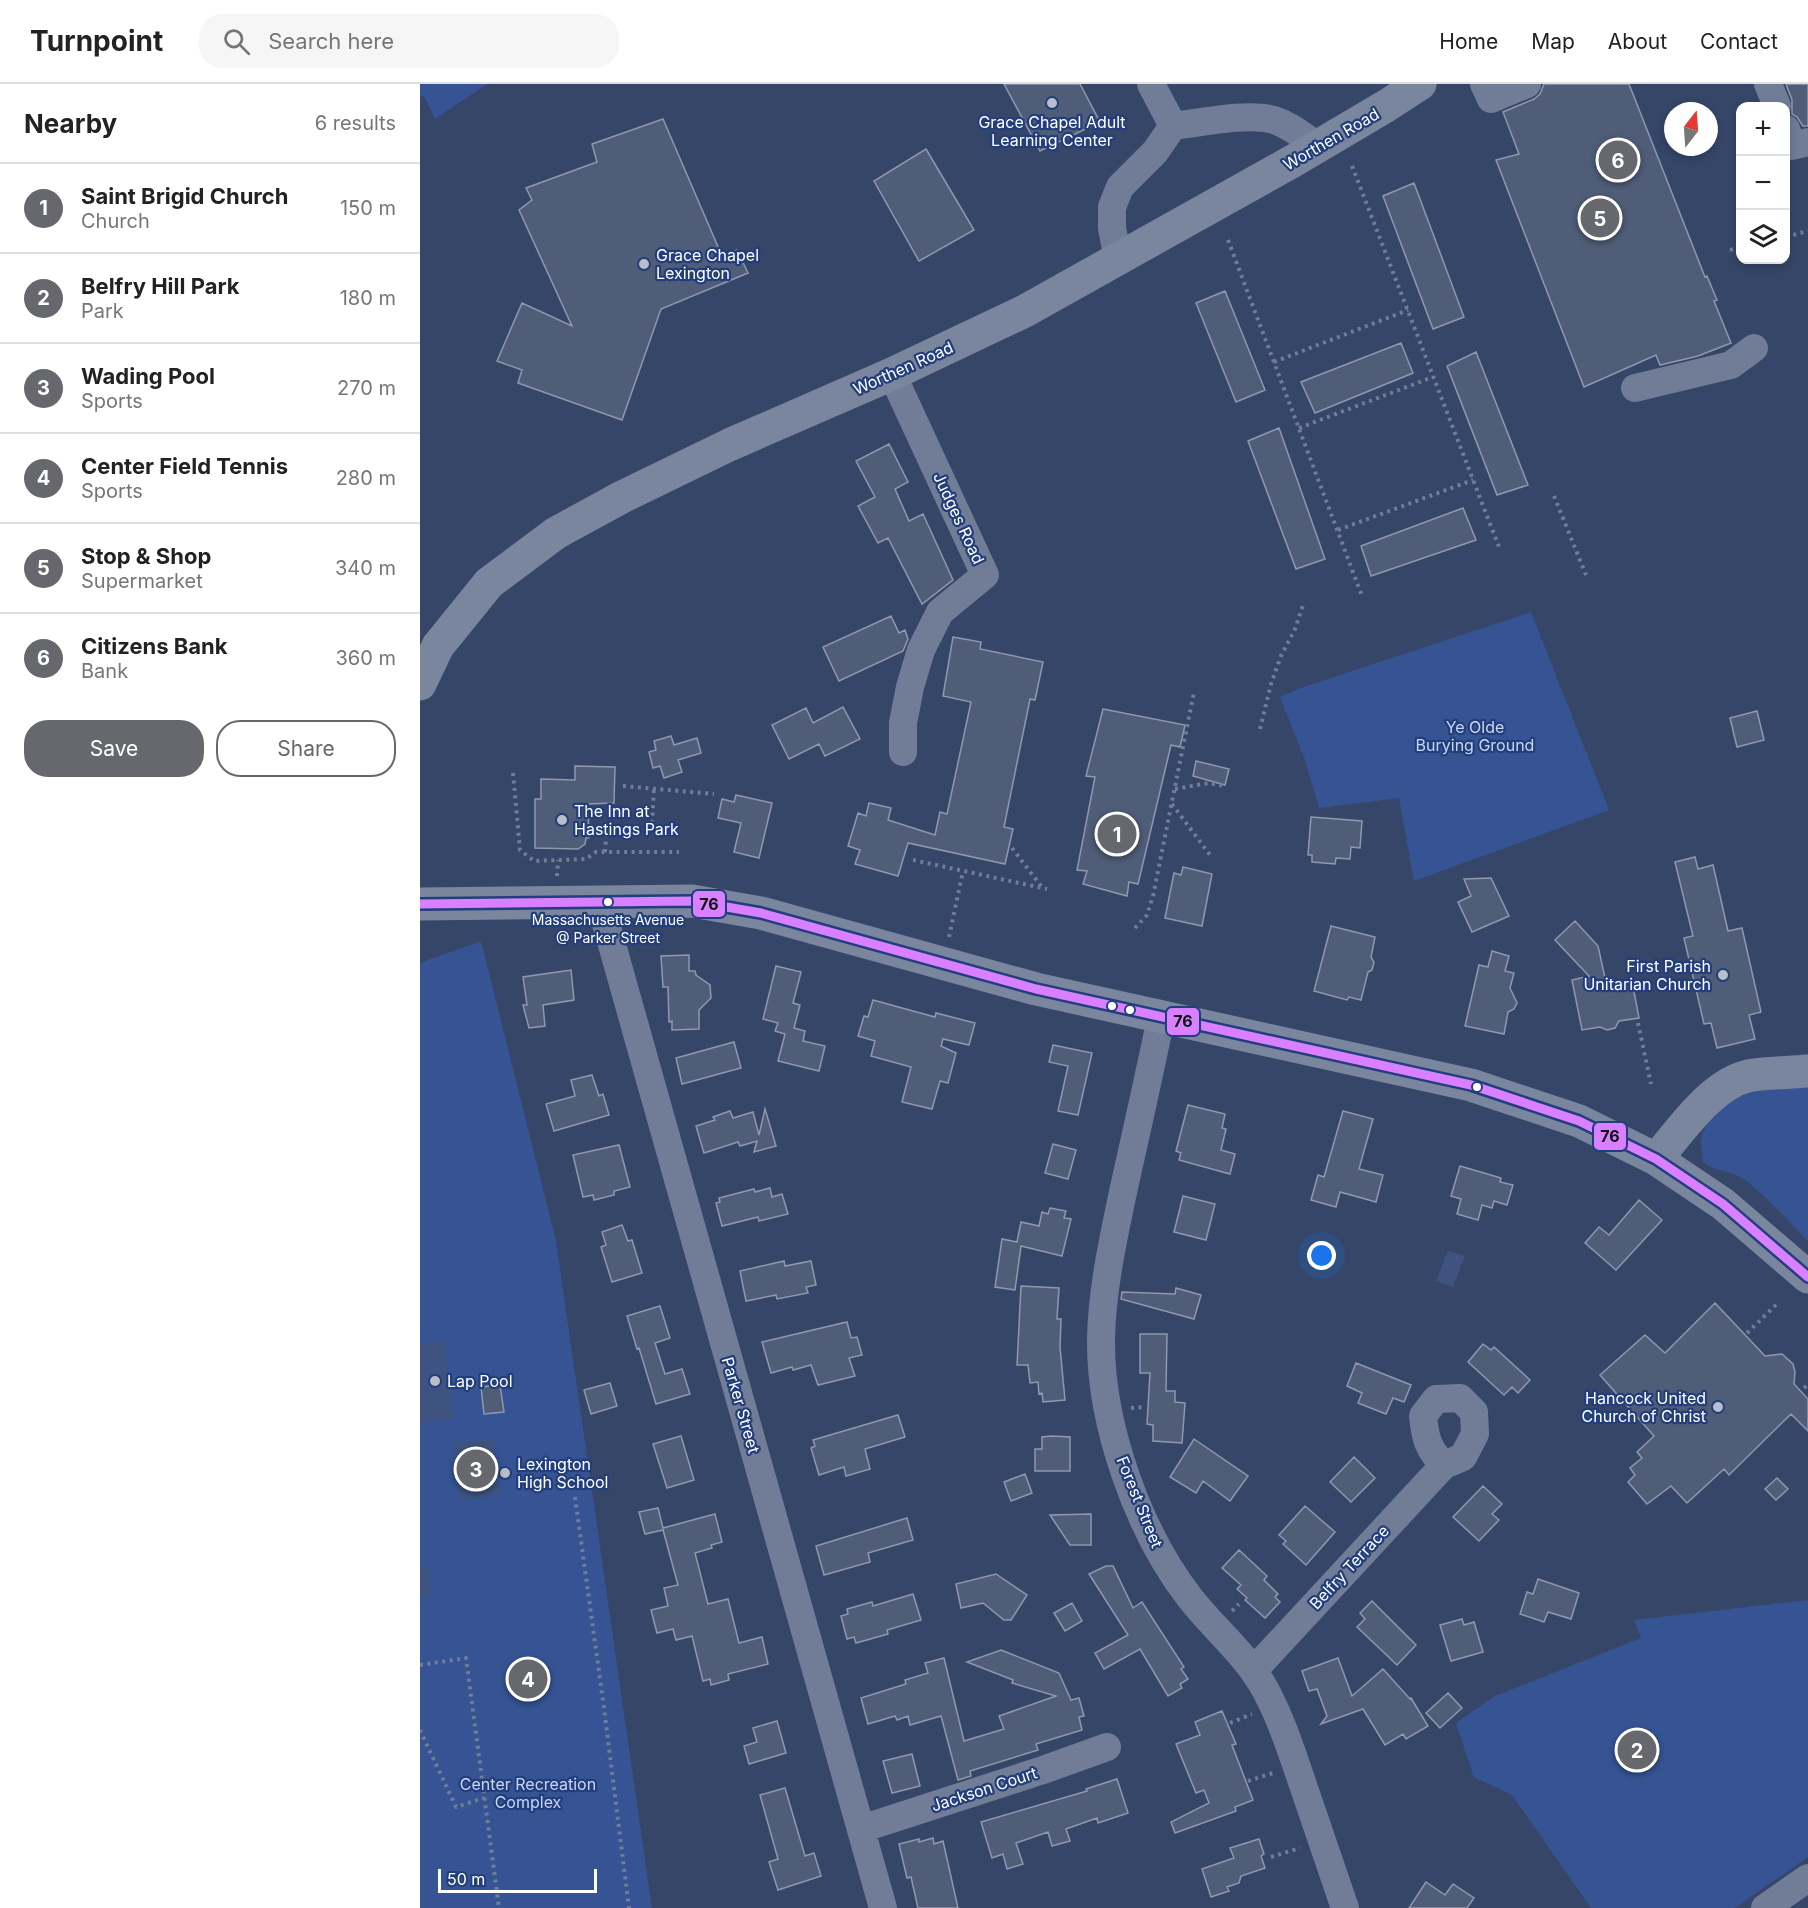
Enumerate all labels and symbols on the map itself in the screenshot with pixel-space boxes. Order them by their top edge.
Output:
marker: Grace Chapel Adult Learning Center [1045,96,1059,110]
north arrow [1664,102,1718,156]
street label: Worthen Road [1279,103,1383,175]
place label: Grace Chapel Adult Learning Center [978,112,1126,150]
pin: 6 [1598,138,1638,182]
pin: 5 [1580,196,1620,240]
place label: Grace Chapel Lexington [656,245,759,283]
marker: Grace Chapel Lexington [637,257,651,271]
street label: Worthen Road [850,337,956,399]
street label: Judges Road [929,469,989,567]
park label: Ye Olde Burying Ground [1416,717,1534,755]
place label: The Inn at Hastings Park [574,801,679,839]
pin: 1 [1098,812,1136,856]
marker: The Inn at Hastings Park [555,813,569,827]
line badge: 76 [692,890,726,918]
text: 76 [699,894,719,914]
marker: Massachusetts Avenue @ Parker Street [602,896,614,908]
place label: Massachusetts Avenue @ Parker Street [532,911,684,946]
place label: First Parish Unitarian Church [1583,956,1711,994]
marker: First Parish Unitarian Church [1716,968,1730,982]
unlabelled marker [1106,1000,1118,1012]
unlabelled marker [1124,1004,1136,1016]
line badge: 76 [1166,1007,1200,1036]
text: 76 [1173,1011,1193,1031]
unlabelled marker [1471,1081,1483,1093]
line badge: 76 [1593,1122,1627,1151]
text: 76 [1600,1126,1620,1146]
your location [1307,1241,1336,1270]
street label: Parker Street [718,1355,764,1455]
place label: Lap Pool [447,1371,513,1391]
marker: Lap Pool [428,1374,442,1388]
place label: Hancock United Church of Christ [1582,1388,1706,1426]
marker: Hancock United Church of Christ [1711,1400,1725,1414]
pin: 3 [456,1446,496,1492]
street label: Forest Street [1113,1453,1167,1551]
place label: Lexington High School [517,1454,608,1492]
marker: Lexington High School [498,1466,512,1480]
street label: Belfry Terrace [1305,1521,1393,1613]
pin: 4 [508,1656,548,1702]
pin: 2 [1618,1728,1656,1772]
street label: Jackson Court [928,1762,1040,1816]
park label: Center Recreation Complex [460,1774,596,1812]
scale bar [438,1866,597,1894]

